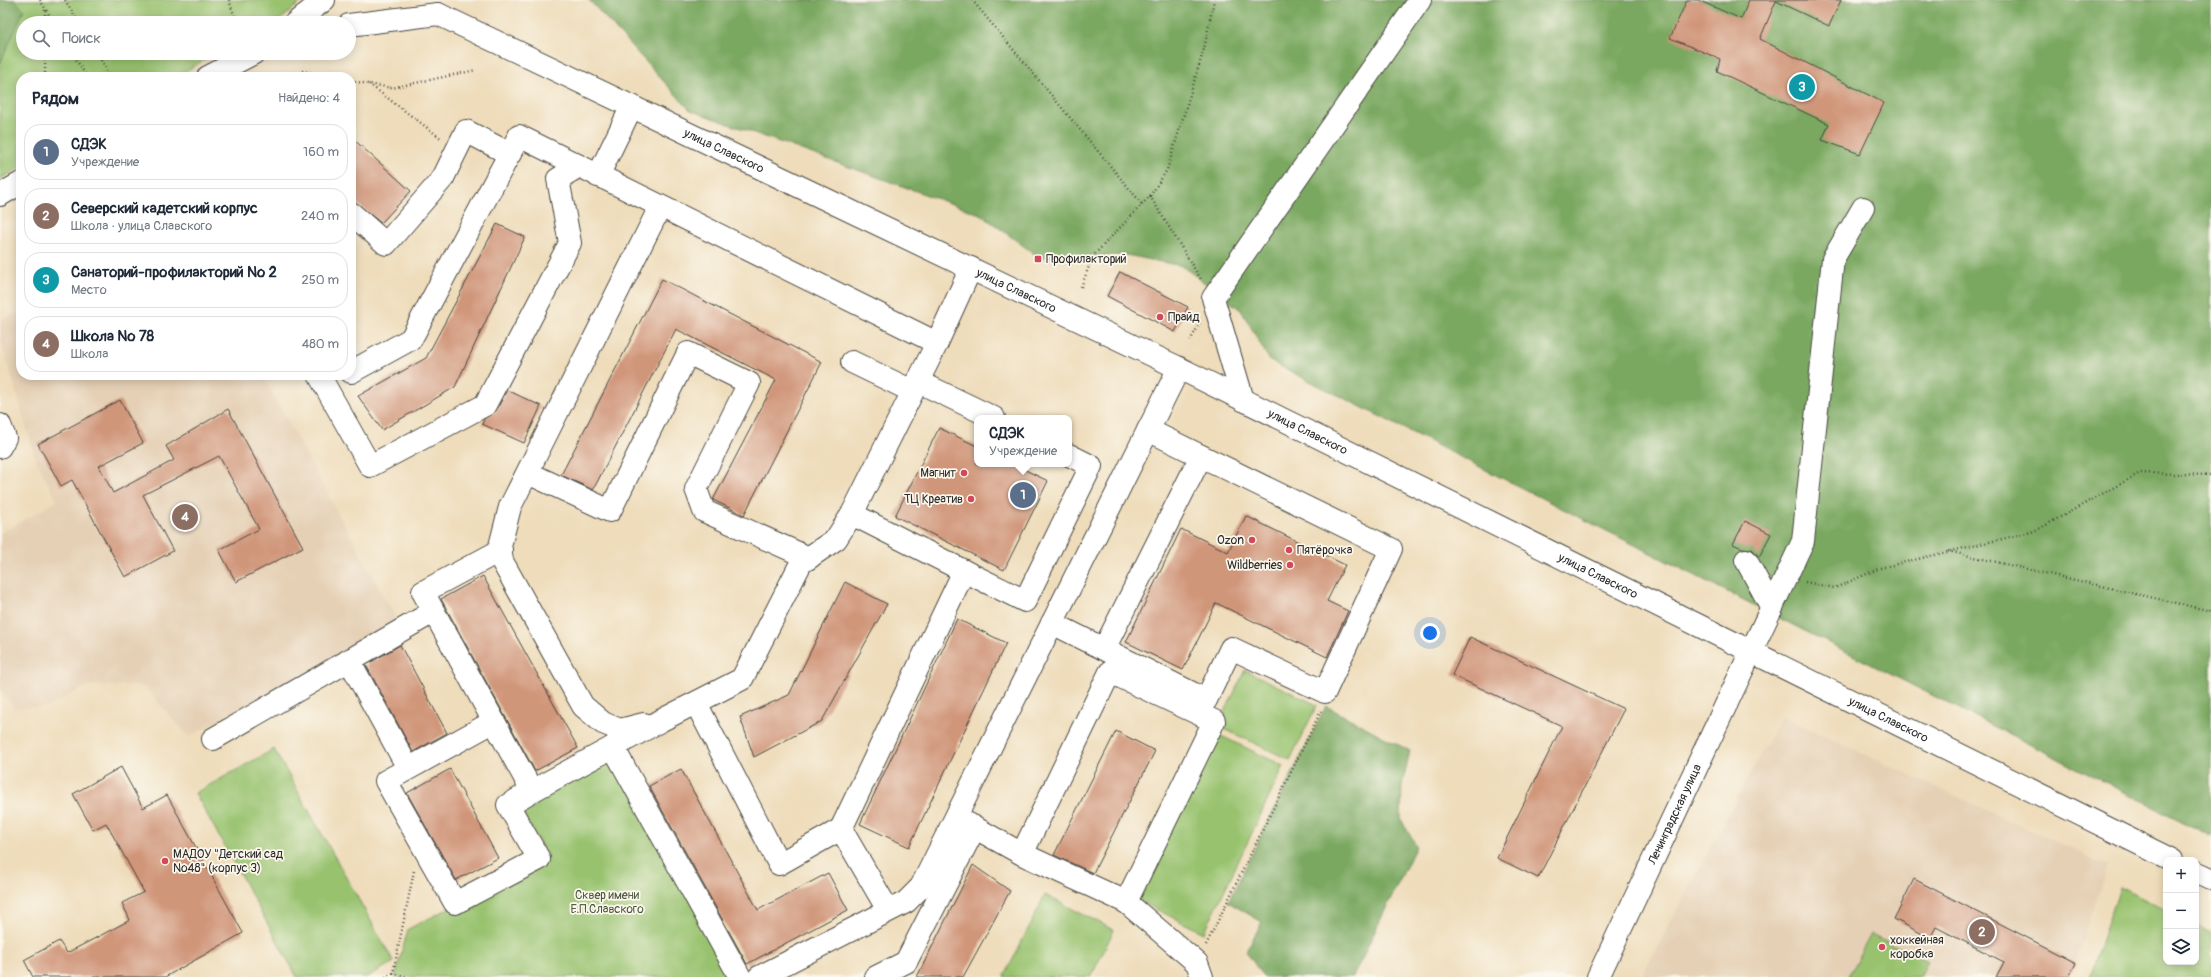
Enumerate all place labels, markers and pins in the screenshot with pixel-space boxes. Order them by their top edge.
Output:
pin: 3 [1789,72,1815,102]
place label: Профилакторий [1046,252,1127,267]
marker: Профилакторий [1033,254,1043,264]
place label: Прайд [1168,310,1200,325]
marker: Прайд [1155,312,1165,322]
place label: Магнит [920,466,956,481]
marker: Магнит [959,468,969,478]
pin: 1 [1010,480,1036,510]
place label: ТЦ Креатив [904,492,963,507]
marker: ТЦ Креатив [966,494,976,504]
pin: 4 [172,502,198,532]
place label: Ozon [1217,533,1244,548]
marker: Ozon [1247,535,1257,545]
place label: Пятёрочка [1297,543,1353,558]
marker: Пятёрочка [1284,545,1294,555]
place label: Wildberries [1227,558,1283,573]
marker: Wildberries [1285,560,1295,570]
place label: МАДОУ "Детский сад №48" (корпус 3) [173,847,284,876]
marker: МАДОУ "Детский сад №48" (корпус 3) [160,856,170,866]
pin: 2 [1969,917,1995,947]
place label: хоккейная коробка [1890,933,1944,962]
marker: хоккейная коробка [1877,942,1887,952]

